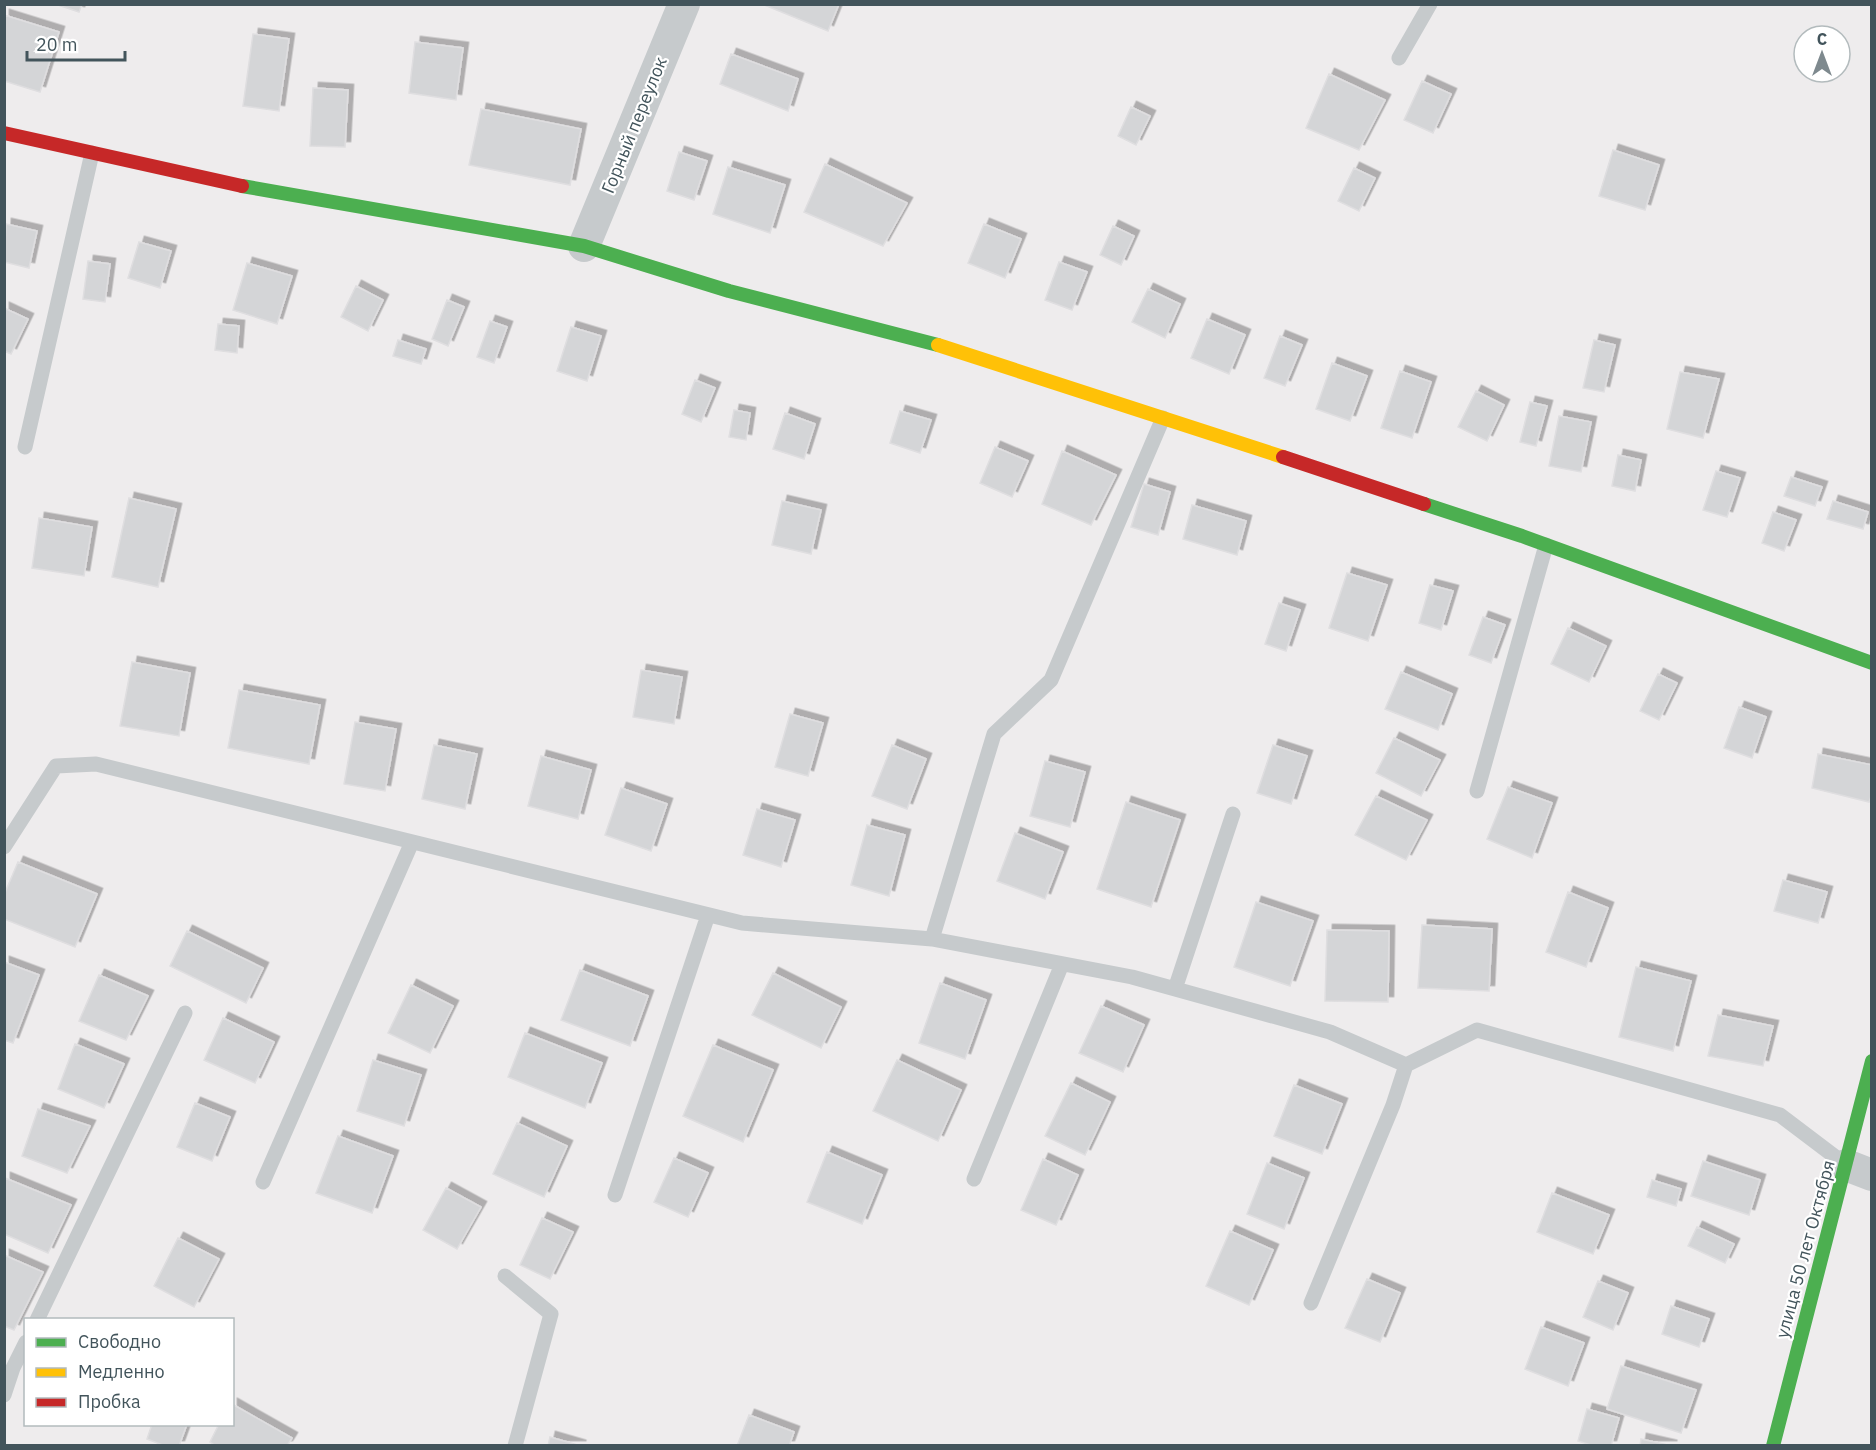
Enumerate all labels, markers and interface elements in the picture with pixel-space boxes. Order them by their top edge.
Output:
scale bar [27,24,124,62]
north arrow [1792,24,1852,84]
text: С [1817,29,1827,49]
text: 20 m [36,33,78,56]
street label: Горный переулок [596,53,672,197]
street label: улица 50 лет Октября [1770,1157,1840,1341]
legend [24,1318,234,1426]
text: Свободно [78,1330,161,1353]
text: Медленно [78,1360,165,1383]
text: Пробка [78,1390,141,1413]

